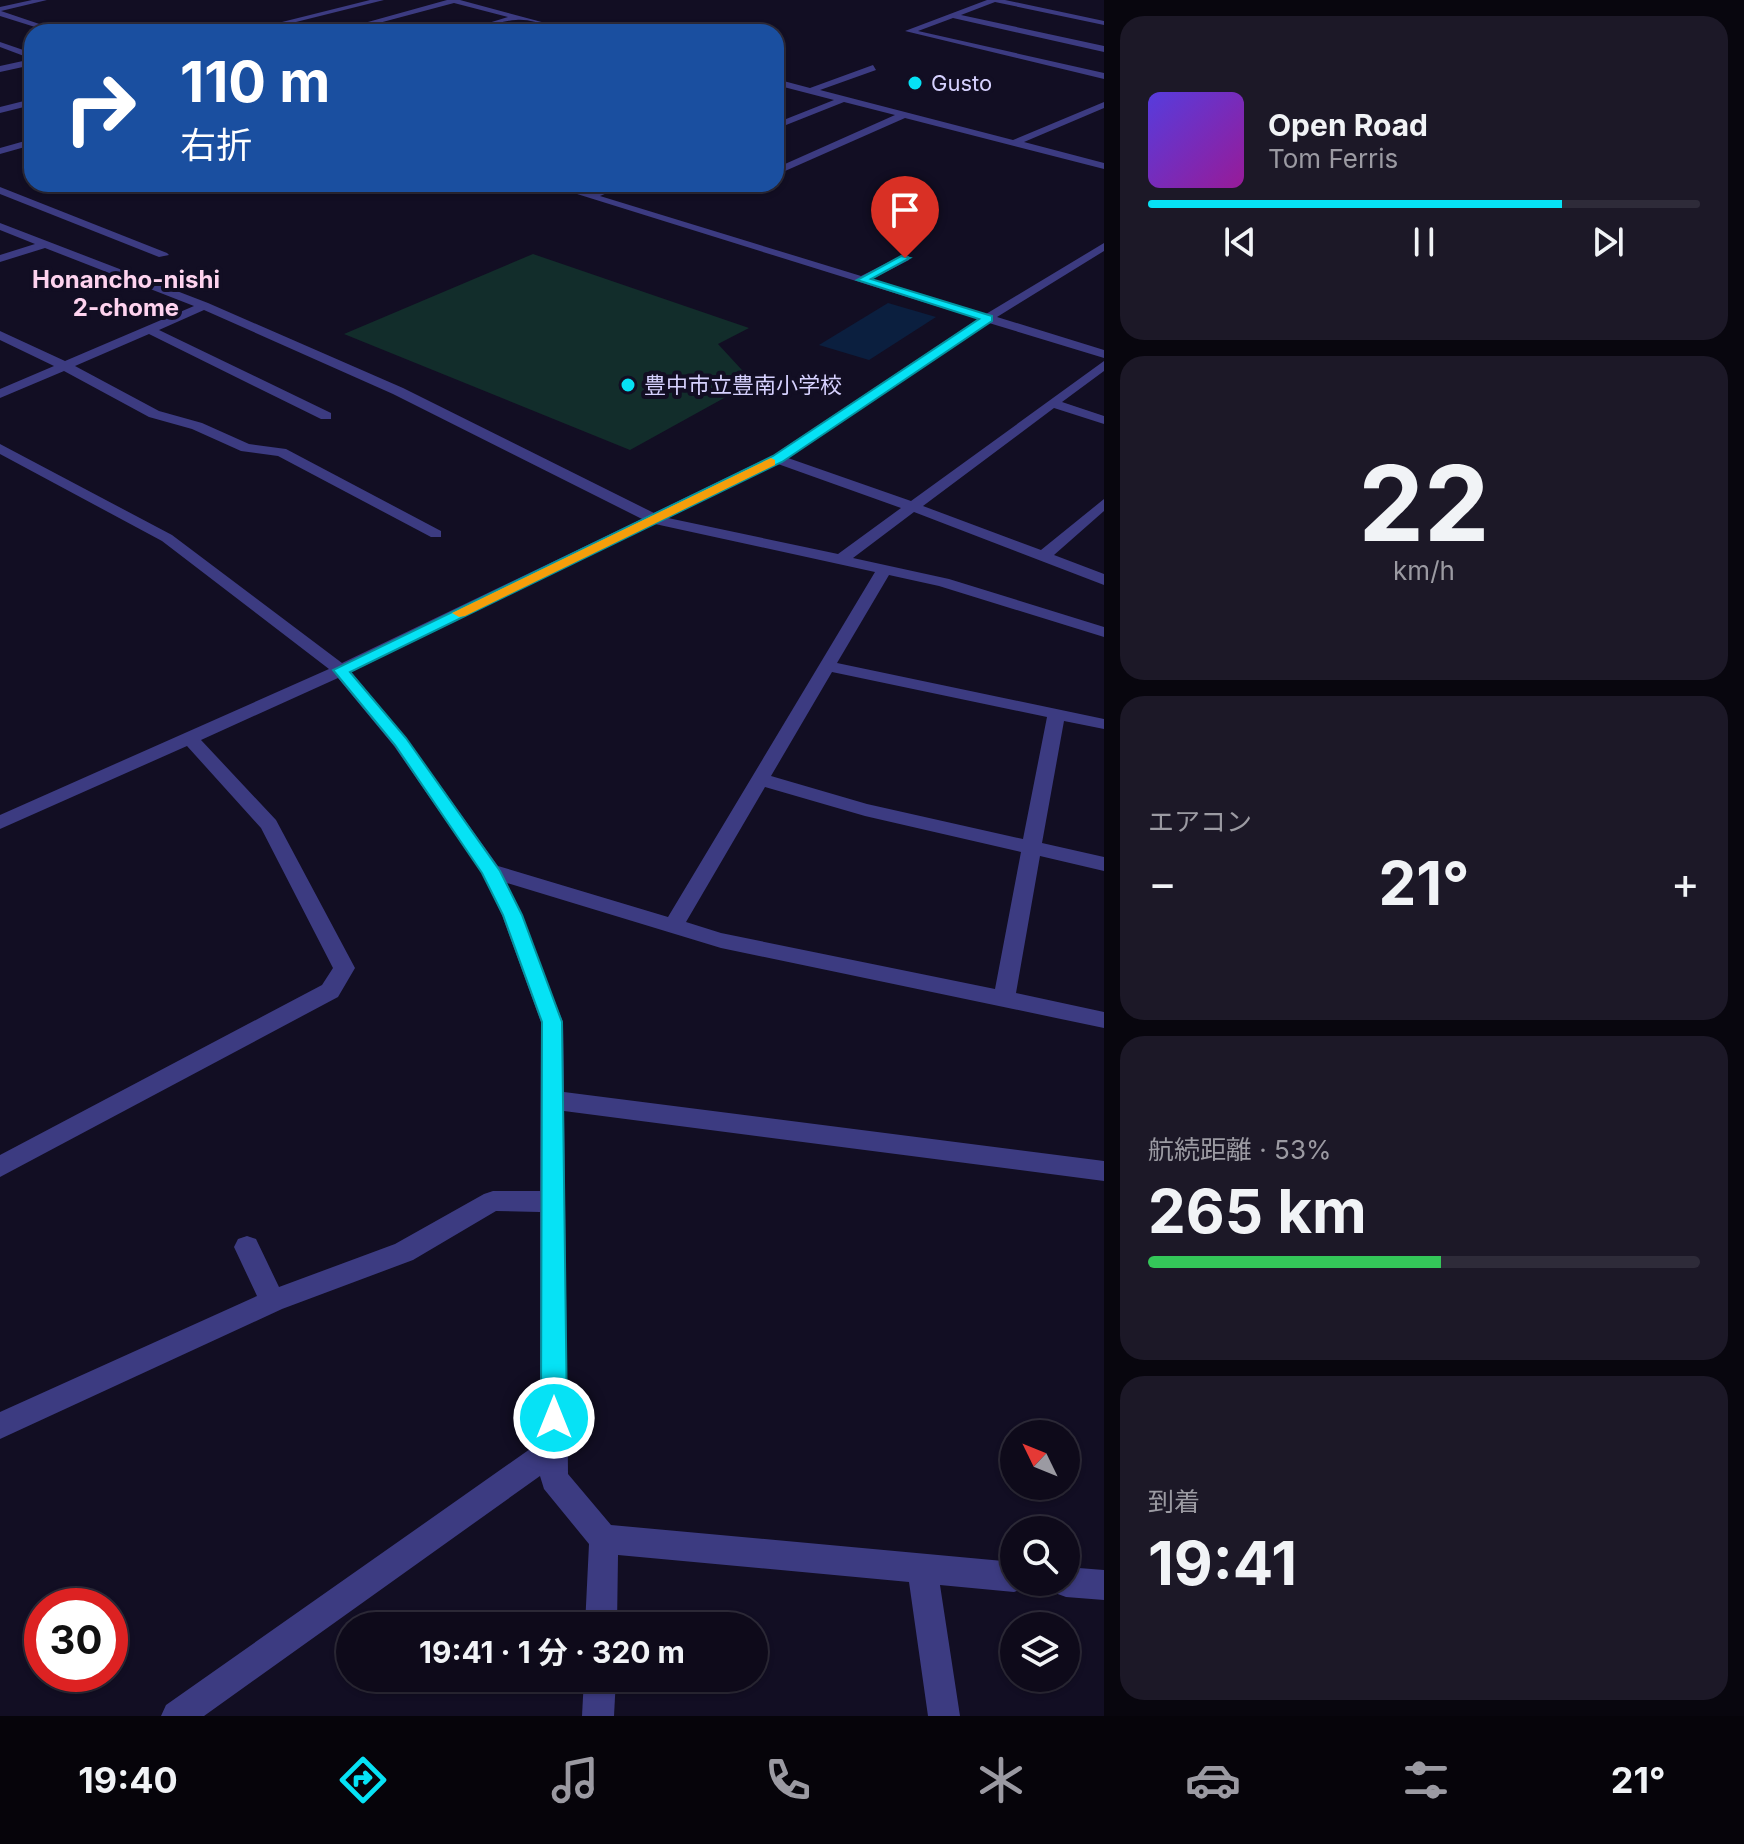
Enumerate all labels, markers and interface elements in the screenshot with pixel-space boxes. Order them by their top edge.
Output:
text: 110 m [180,48,330,116]
icon: right [48,56,152,160]
place label: Gusto [931,70,992,96]
marker: Gusto [906,74,924,92]
text: Open Road [1268,107,1428,143]
text: 右折 [180,123,252,167]
text: Tom Ferris [1268,143,1398,174]
pin [871,176,939,258]
icon: arrive [883,188,927,232]
icon: previous [1218,220,1262,264]
icon: pause [1402,220,1446,264]
icon: next [1586,220,1630,264]
district label: Honancho-nishi 2-chome [32,265,220,322]
place label: 豊中市立豊南小学校 [644,372,842,398]
marker: 豊中市立豊南小学校 [619,376,637,394]
text: 22 [1358,440,1490,566]
text: km/h [1393,555,1455,586]
text: エアコン [1148,806,1252,837]
text: 21° [1378,847,1470,919]
text: − [1148,856,1177,910]
text: + [1671,856,1700,910]
text: 航続距離 · 53% [1148,1134,1332,1165]
text: 265 km [1148,1175,1367,1247]
position arrow [512,1376,596,1460]
north arrow [1000,1420,1080,1500]
map controls [1000,1420,1080,1692]
text: 到着 [1148,1486,1200,1517]
button: search [1000,1516,1080,1596]
text: 19:41 [1148,1527,1297,1599]
speed limit sign: 30 [24,1588,128,1692]
button: layers [1000,1612,1080,1692]
text: 19:41 · 1 分 · 320 m [419,1634,685,1670]
icon: directions [335,1752,391,1808]
icon: music [547,1752,603,1808]
icon: phone [760,1752,816,1808]
icon: climate [973,1752,1029,1808]
icon: car [1185,1752,1241,1808]
icon: filters [1398,1752,1454,1808]
text: 19:40 [78,1758,178,1802]
text: 21° [1611,1758,1666,1802]

